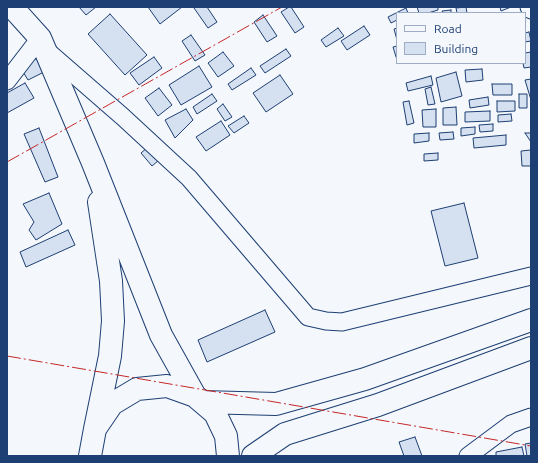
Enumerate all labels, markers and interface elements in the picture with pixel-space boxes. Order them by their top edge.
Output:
legend [396,12,526,64]
text: Road [434,22,462,35]
text: Building [434,42,478,55]

